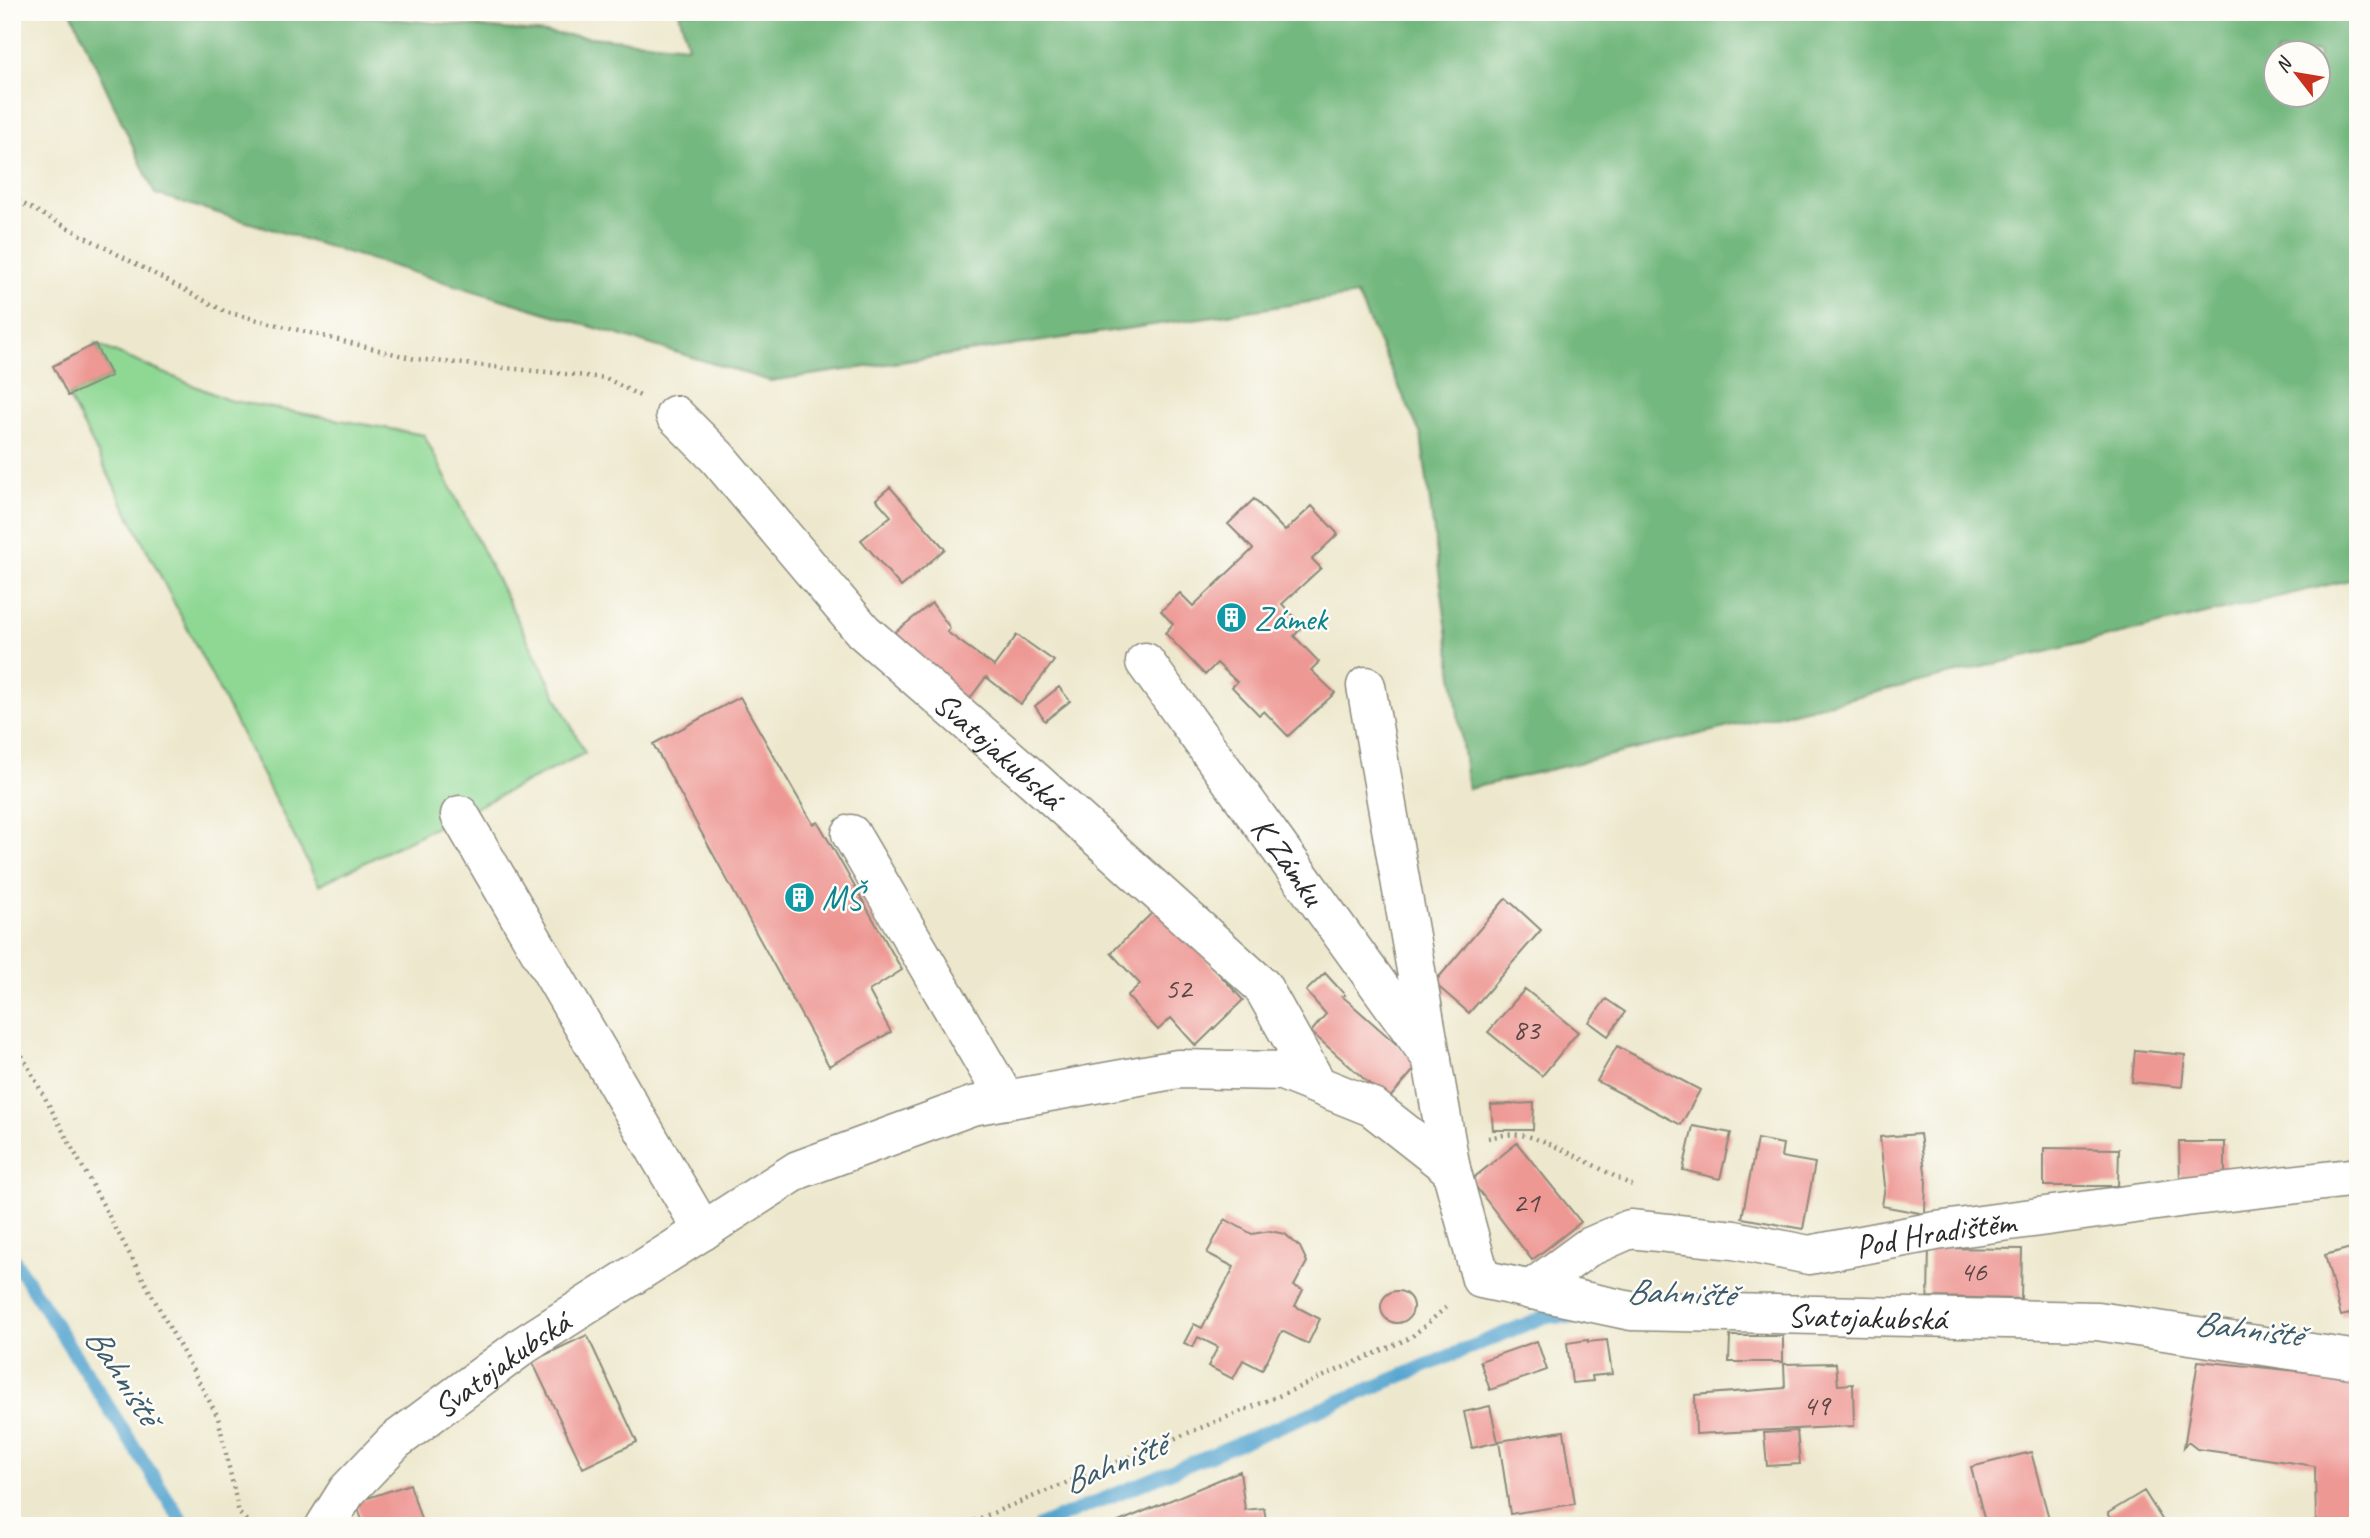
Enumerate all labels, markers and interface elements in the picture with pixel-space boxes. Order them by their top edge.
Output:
north arrow [2262,38,2332,108]
text: N [2270,52,2298,77]
place label: Zámek [1254,598,1329,640]
building icon: Zámek [1214,601,1248,635]
street label: Svatojakubská [925,682,1075,821]
street label: K Zámku [1242,809,1335,915]
place label: MŠ [822,877,869,919]
building icon: MŠ [782,880,816,914]
house number: 52 [1165,969,1194,1007]
house number: 83 [1513,1010,1542,1048]
house number: 21 [1513,1183,1541,1221]
street label: Pod Hradištěm [1852,1200,2020,1268]
house number: 46 [1960,1252,1988,1290]
water label: Bahniště [1626,1268,1744,1317]
street label: Svatojakubská [1787,1294,1950,1340]
street label: Svatojakubská [425,1299,581,1428]
water label: Bahniště [2192,1300,2313,1359]
water label: Bahniště [75,1318,176,1440]
house number: 49 [1803,1386,1832,1424]
water label: Bahniště [1056,1419,1181,1504]

